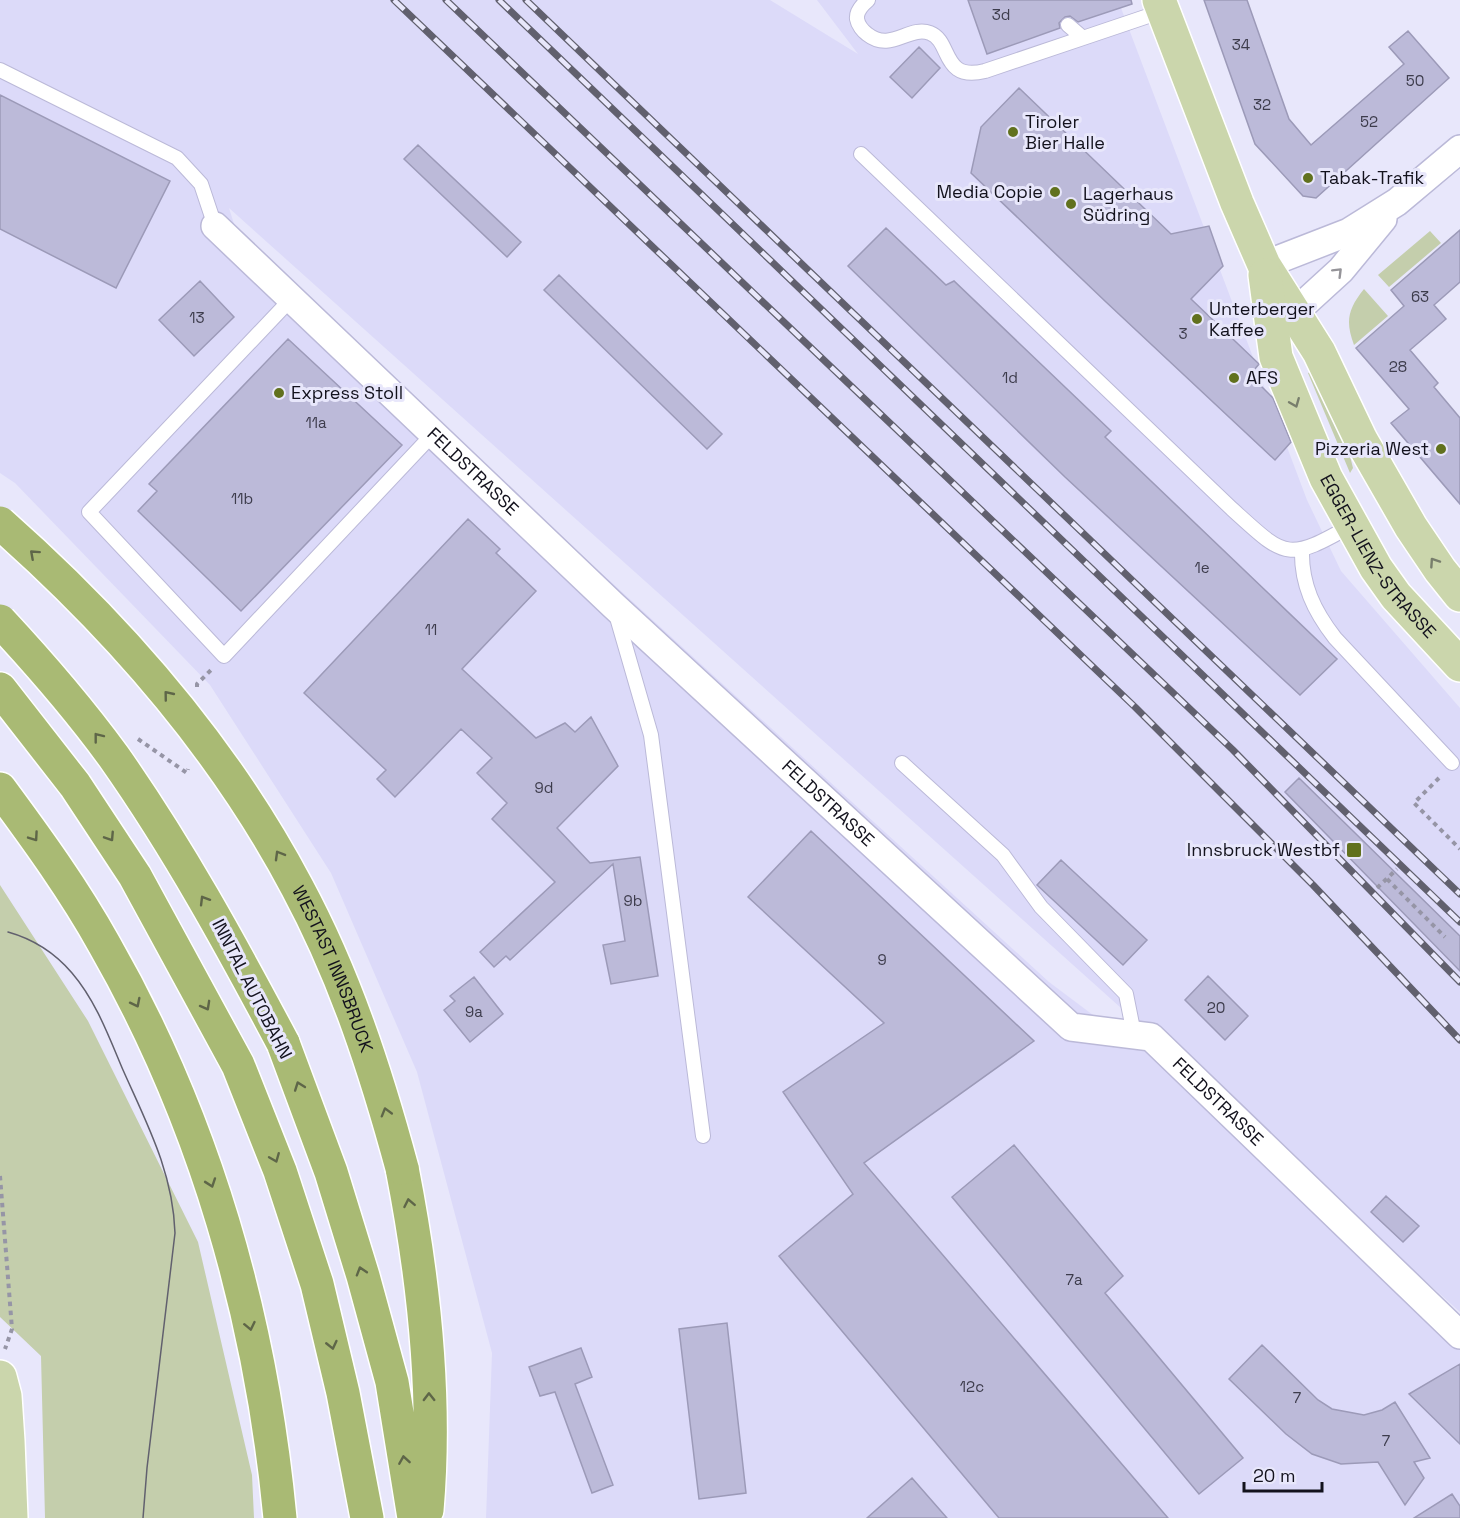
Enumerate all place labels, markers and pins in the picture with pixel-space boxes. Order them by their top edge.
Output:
place label: Tiroler Bier Halle [1025,110,1105,154]
marker: Tiroler Bier Halle [1006,125,1020,139]
place label: Tabak-Trafik [1320,166,1425,189]
marker: Tabak-Trafik [1301,171,1315,185]
place label: Media Copie [936,180,1043,203]
place label: Lagerhaus Südring [1083,182,1174,226]
marker: Media Copie [1048,185,1062,199]
marker: Lagerhaus Südring [1064,197,1078,211]
place label: Unterberger Kaffee [1209,297,1315,341]
marker: Unterberger Kaffee [1190,312,1204,326]
place label: AFS [1246,366,1278,389]
marker: AFS [1227,371,1241,385]
place label: Express Stoll [291,381,403,404]
marker: Express Stoll [272,386,286,400]
place label: Pizzeria West [1315,437,1429,460]
marker: Pizzeria West [1434,442,1448,456]
place label: Innsbruck Westbf [1187,838,1340,861]
marker: Innsbruck Westbf [1345,841,1363,859]

